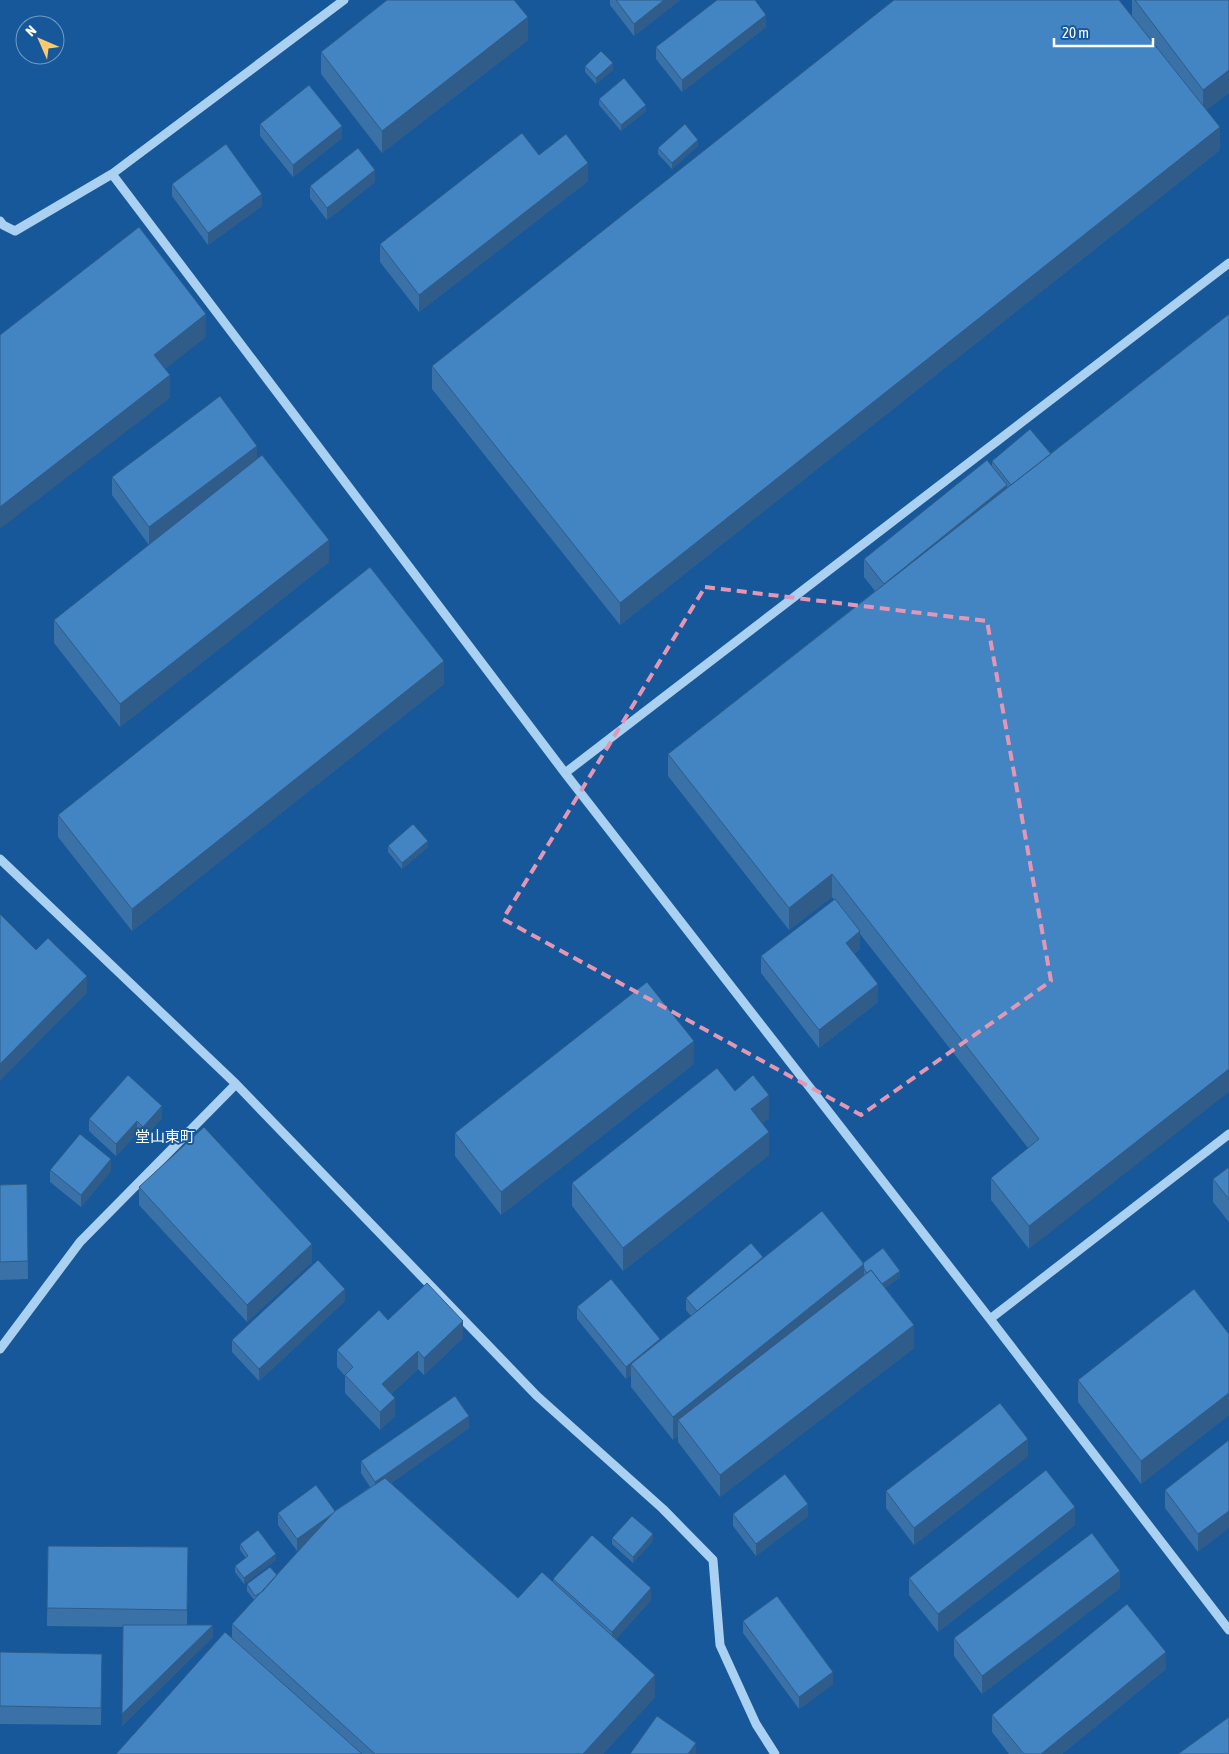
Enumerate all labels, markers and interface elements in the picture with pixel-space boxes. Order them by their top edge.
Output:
north arrow [15,15,65,65]
scale bar [1054,15,1153,47]
text: N [22,22,39,39]
text: 20 m [1062,24,1089,41]
district label: 堂山東町 [135,1128,195,1145]

